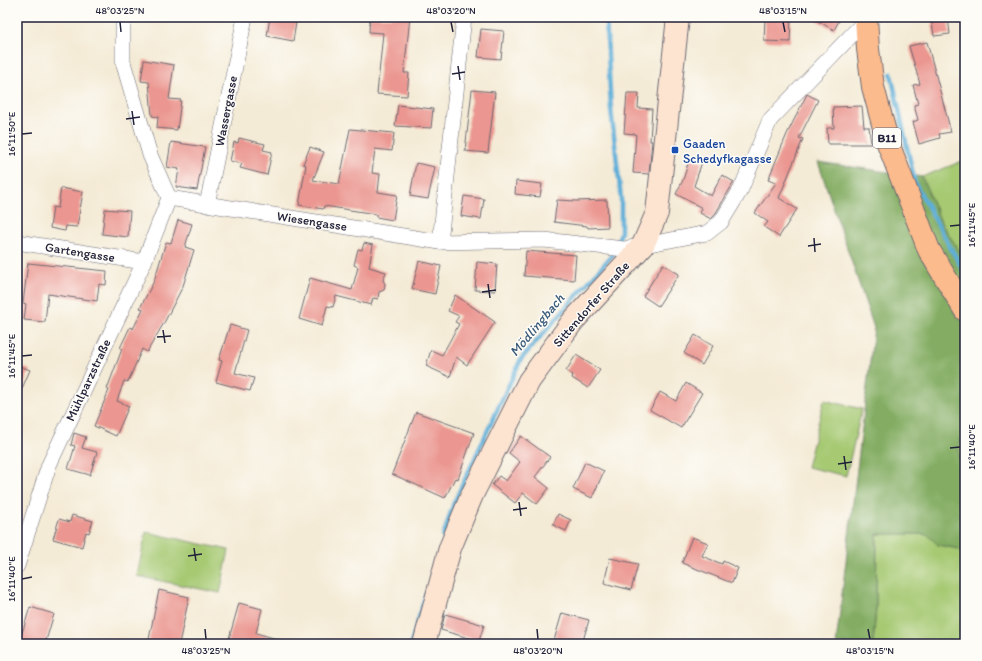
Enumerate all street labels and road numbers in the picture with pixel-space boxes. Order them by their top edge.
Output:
street label: Wassergasse [212,74,240,148]
road number: B11 [873,128,901,148]
street label: Wiesengasse [276,208,348,234]
street label: Gartengasse [44,239,116,265]
street label: Sittendorfer Straße [550,258,632,350]
street label: Mühlparzstraße [62,336,114,424]

